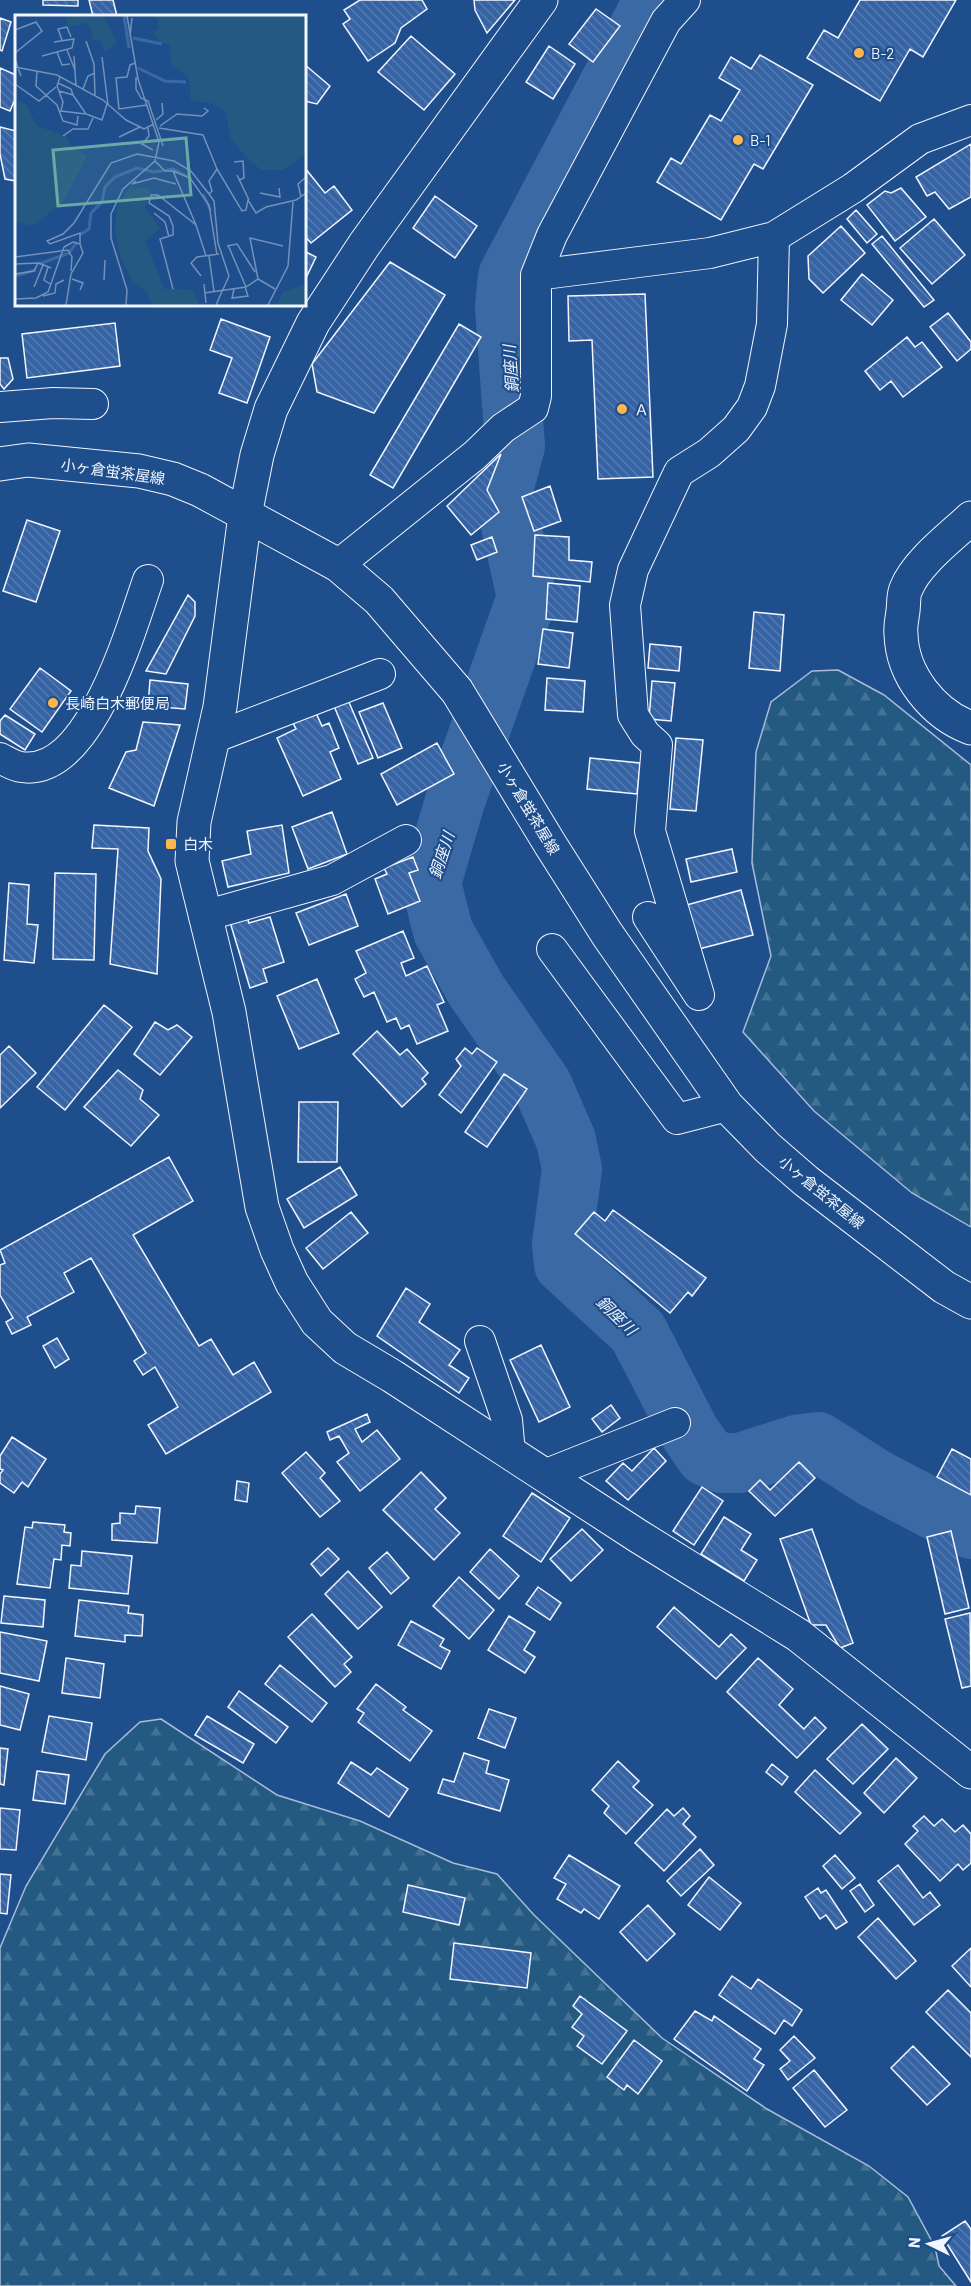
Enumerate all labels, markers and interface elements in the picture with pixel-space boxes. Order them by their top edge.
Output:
inset map [15,15,306,306]
place label: B-2 [871,44,894,62]
marker: B-2 [852,46,866,60]
place label: B-1 [750,131,771,149]
marker: B-1 [731,133,745,147]
water label: 銅座川 [499,342,521,394]
place label: Ａ [634,400,649,418]
marker: Ａ [615,402,629,416]
street label: 小ヶ倉蛍茶屋線 [60,455,166,487]
place label: 長崎白木郵便局 [65,694,170,712]
marker: 長崎白木郵便局 [46,696,60,710]
street label: 小ヶ倉蛍茶屋線 [494,758,564,858]
water label: 銅座川 [425,827,458,881]
place label: 白木 [183,835,213,853]
marker: 白木 [164,837,178,851]
street label: 小ヶ倉蛍茶屋線 [776,1152,868,1232]
water label: 銅座川 [593,1291,642,1340]
north arrow [899,2214,959,2274]
text: N [904,2237,923,2249]

